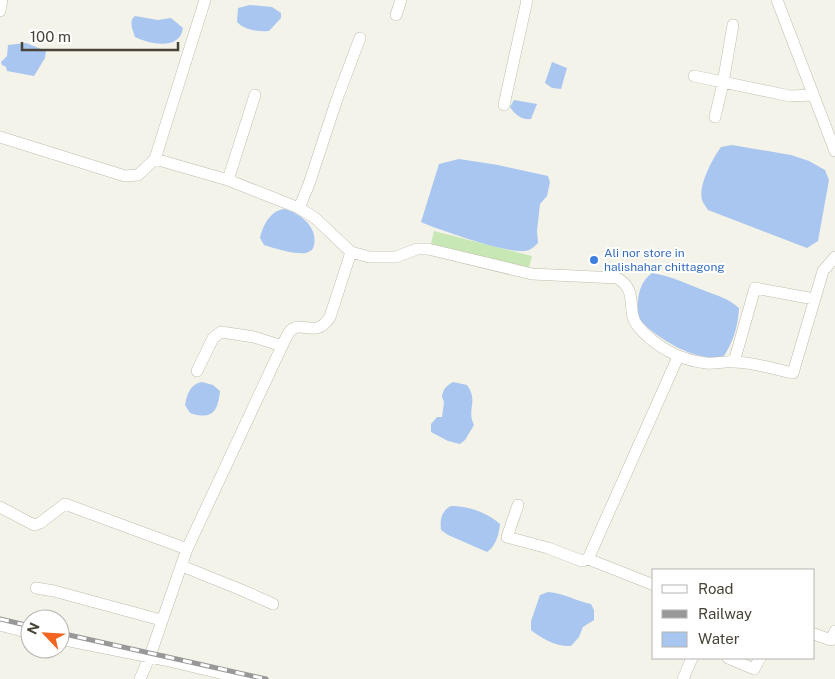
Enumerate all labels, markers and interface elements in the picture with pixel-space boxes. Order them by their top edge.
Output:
scale bar [22,20,179,52]
text: 100 m [30,28,71,45]
place label: Ali nor store in halishahar chittagong [604,246,725,274]
marker: Ali nor store in halishahar chittagong [588,254,600,266]
legend [652,569,815,659]
text: Road [698,580,734,597]
text: Railway [698,605,752,622]
north arrow [20,609,70,659]
text: N [24,620,43,637]
text: Water [698,630,740,647]

